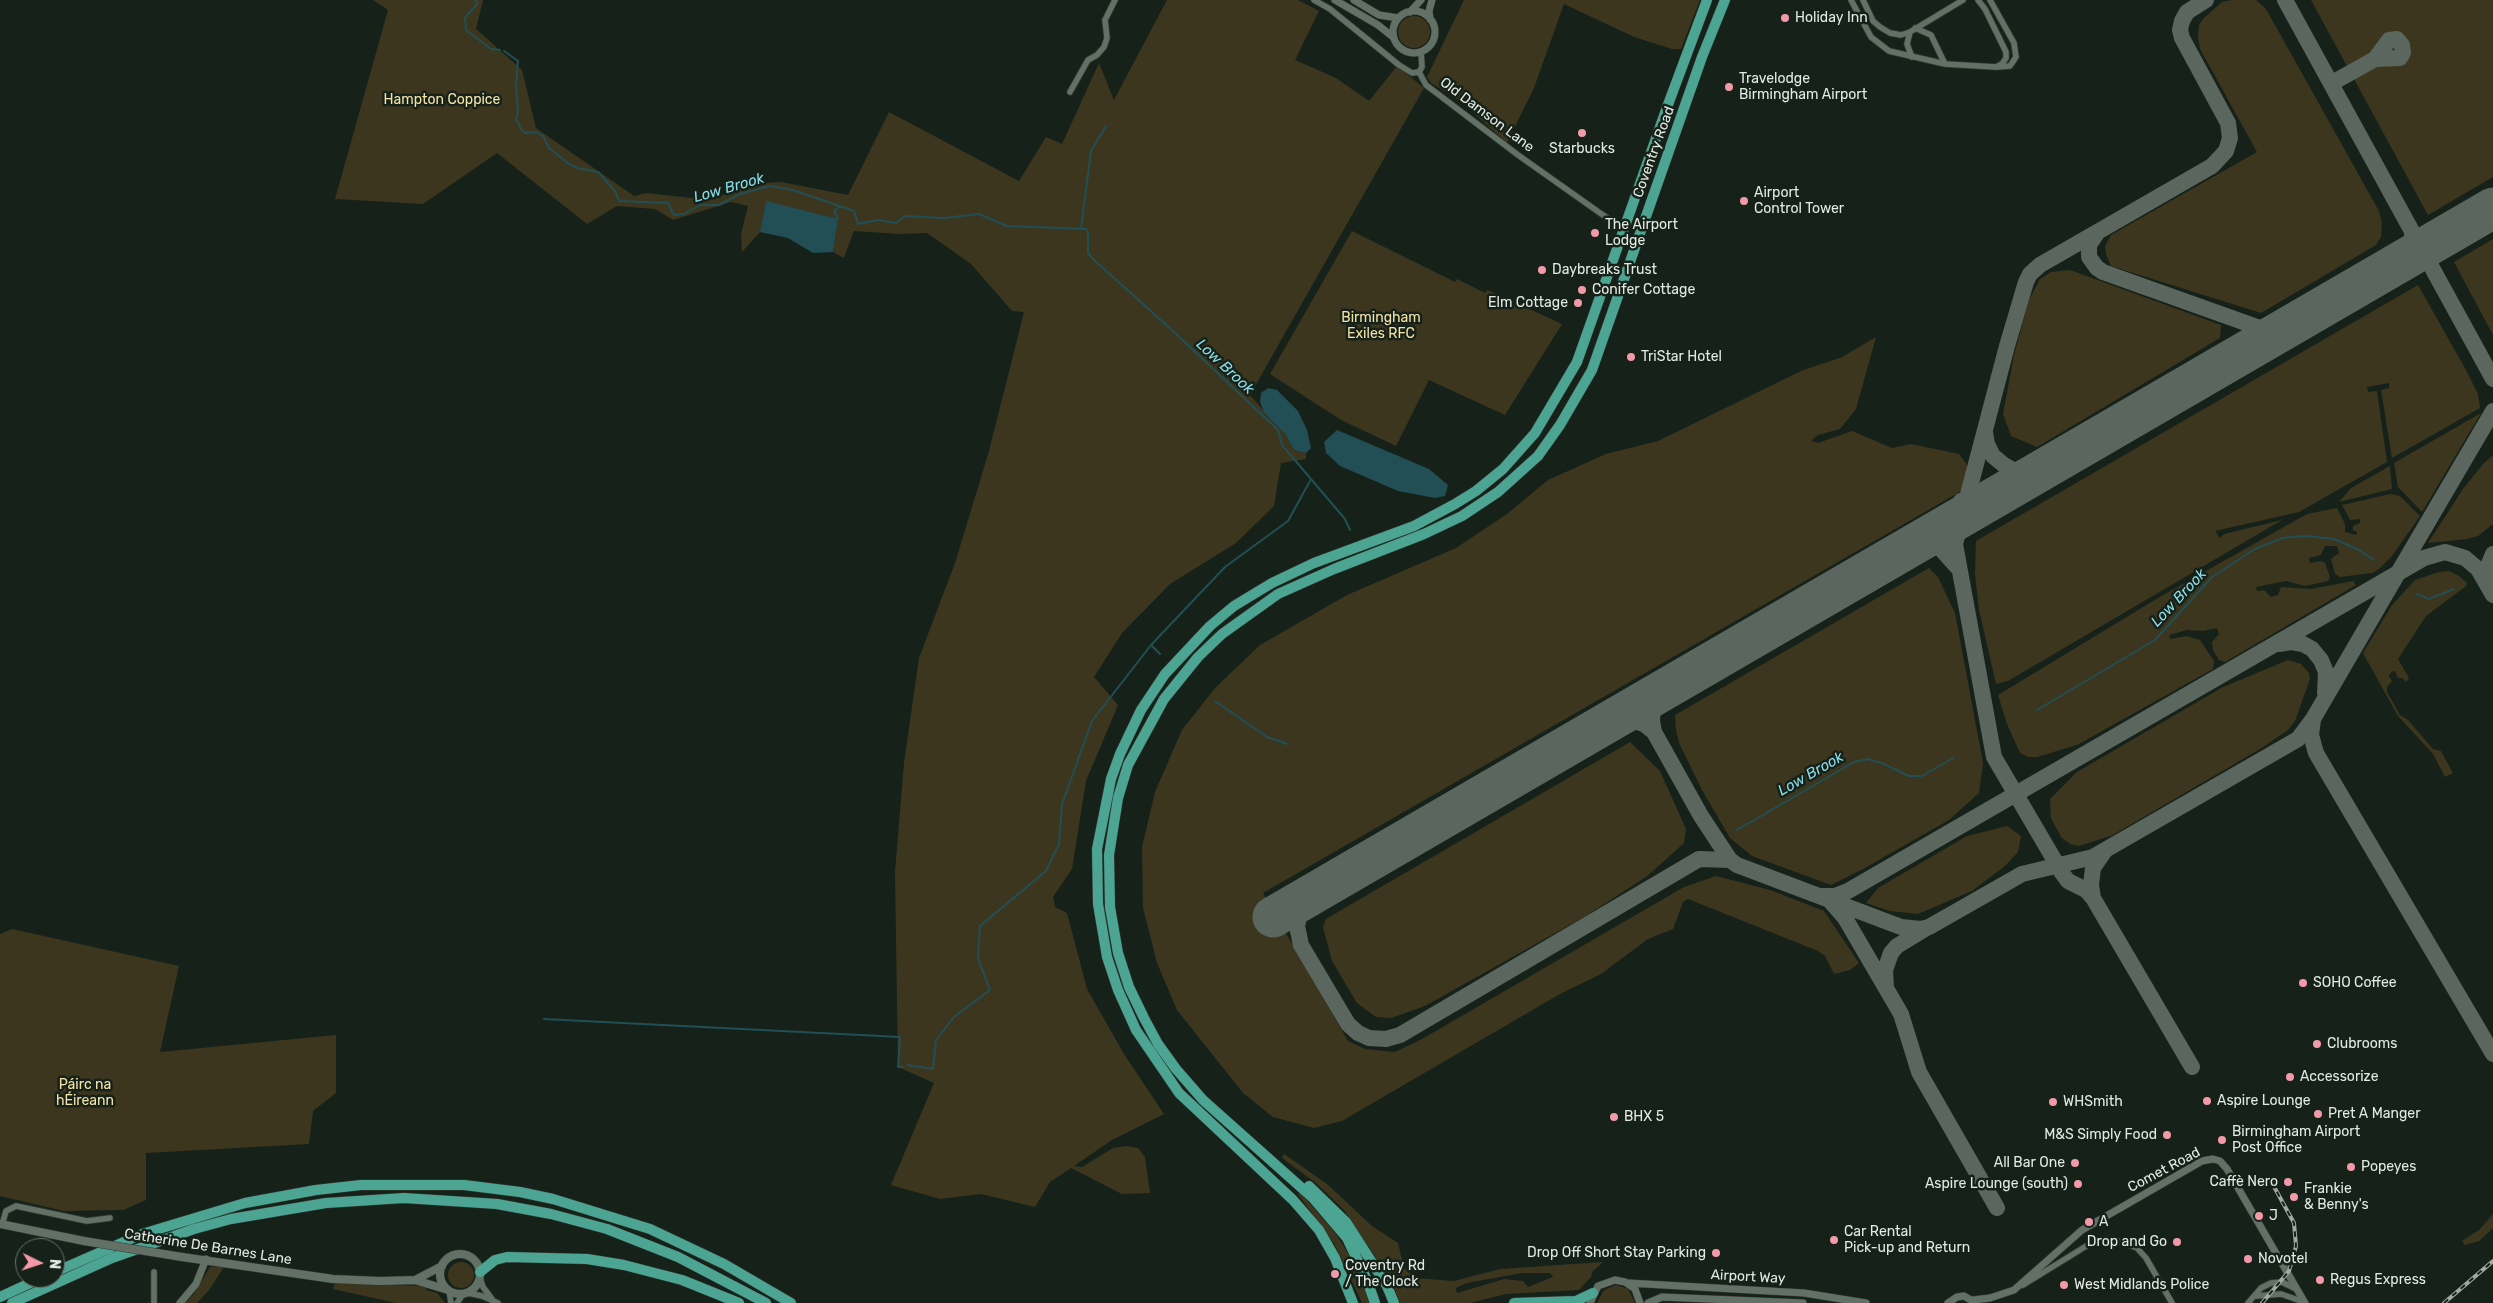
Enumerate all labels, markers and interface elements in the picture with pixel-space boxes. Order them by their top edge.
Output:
place label: Holiday Inn [1795,10,1868,26]
marker: Holiday Inn [1779,12,1791,24]
place label: Travelodge Birmingham Airport [1739,71,1867,104]
street label: Old Damson Lane [1437,74,1537,156]
marker: Travelodge Birmingham Airport [1723,81,1735,93]
park label: Hampton Coppice [384,92,500,108]
street label: Coventry Road [1630,104,1678,200]
marker: Starbucks [1576,127,1588,139]
place label: Starbucks [1549,141,1615,157]
water label: Low Brook [691,169,767,207]
place label: Airport Control Tower [1754,185,1844,218]
marker: Airport Control Tower [1738,195,1750,207]
place label: The Airport Lodge [1605,217,1678,250]
marker: The Airport Lodge [1589,227,1601,239]
place label: Daybreaks Trust [1552,262,1657,278]
marker: Daybreaks Trust [1536,264,1548,276]
place label: Conifer Cottage [1592,282,1695,298]
marker: Conifer Cottage [1576,284,1588,296]
place label: Elm Cottage [1488,295,1568,311]
marker: Elm Cottage [1572,297,1584,309]
park label: Birmingham Exiles RFC [1341,310,1421,342]
water label: Low Brook [1192,336,1258,398]
place label: TriStar Hotel [1641,349,1722,365]
marker: TriStar Hotel [1625,351,1637,363]
water label: Low Brook [2148,565,2210,631]
water label: Low Brook [1775,748,1847,800]
place label: SOHO Coffee [2313,975,2397,991]
marker: SOHO Coffee [2297,977,2309,989]
place label: Clubrooms [2327,1036,2397,1052]
marker: Clubrooms [2311,1038,2323,1050]
place label: Accessorize [2300,1069,2378,1085]
marker: Accessorize [2284,1071,2296,1083]
park label: Páirc na hÉireann [56,1077,114,1110]
place label: Aspire Lounge [2217,1093,2311,1109]
place label: WHSmith [2063,1094,2123,1110]
marker: Aspire Lounge [2201,1095,2213,1107]
marker: WHSmith [2047,1096,2059,1108]
place label: Pret A Manger [2328,1106,2421,1122]
marker: Pret A Manger [2312,1108,2324,1120]
place label: BHX 5 [1624,1109,1664,1125]
marker: BHX 5 [1608,1111,1620,1123]
place label: Birmingham Airport Post Office [2232,1124,2360,1156]
place label: M&S Simply Food [2044,1127,2157,1143]
marker: M&S Simply Food [2161,1129,2173,1141]
marker: Birmingham Airport Post Office [2216,1134,2228,1146]
street label: Comet Road [2125,1144,2203,1196]
place label: All Bar One [1994,1155,2065,1171]
marker: All Bar One [2069,1157,2081,1169]
place label: Popeyes [2361,1159,2416,1175]
marker: Popeyes [2345,1161,2357,1173]
place label: Caffè Nero [2209,1174,2278,1190]
place label: Aspire Lounge (south) [1925,1176,2068,1192]
marker: Caffè Nero [2282,1176,2294,1188]
marker: Aspire Lounge (south) [2072,1178,2084,1190]
place label: Frankie & Benny's [2304,1181,2369,1214]
marker: Frankie & Benny's [2288,1191,2300,1203]
place label: J [2269,1208,2278,1224]
marker: J [2253,1210,2265,1222]
place label: A [2099,1214,2108,1230]
marker: A [2083,1216,2095,1228]
place label: Car Rental Pick-up and Return [1844,1224,1970,1256]
street label: Catherine De Barnes Lane [123,1225,293,1269]
marker: Car Rental Pick-up and Return [1828,1234,1840,1246]
place label: Drop and Go [2087,1234,2167,1250]
marker: Drop and Go [2171,1236,2183,1248]
north arrow [15,1238,65,1288]
place label: Drop Off Short Stay Parking [1527,1245,1706,1261]
marker: Drop Off Short Stay Parking [1710,1247,1722,1259]
place label: Novotel [2258,1251,2308,1267]
marker: Novotel [2242,1253,2254,1265]
text: N [46,1258,63,1270]
place label: Coventry Rd / The Clock [1345,1258,1425,1290]
street label: Airport Way [1710,1267,1786,1287]
marker: Coventry Rd / The Clock [1329,1268,1341,1280]
place label: Regus Express [2330,1272,2426,1288]
marker: Regus Express [2314,1274,2326,1286]
place label: West Midlands Police [2074,1277,2209,1293]
marker: West Midlands Police [2058,1279,2070,1291]

